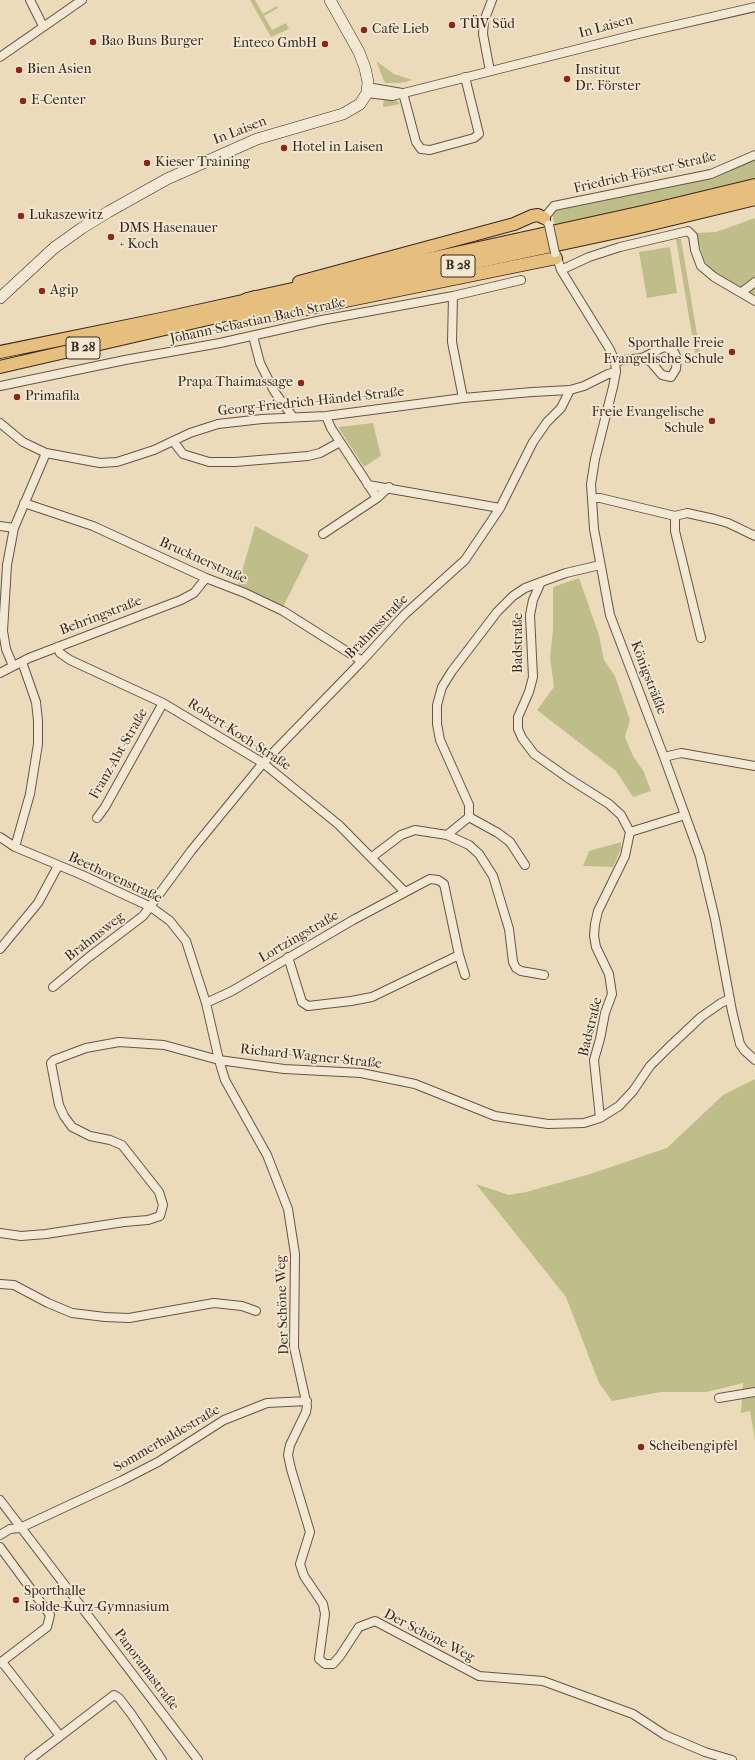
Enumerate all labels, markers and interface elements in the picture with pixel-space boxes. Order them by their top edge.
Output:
street label: In Laisen [577,12,635,42]
place label: TÜV Süd [460,17,515,33]
marker: TÜV Süd [447,20,457,30]
place label: Cafe Lieb [372,22,429,38]
marker: Cafe Lieb [359,25,369,35]
place label: Bao Buns Burger [101,34,203,50]
place label: Enteco GmbH [233,36,317,52]
marker: Bao Buns Burger [88,37,98,47]
marker: Enteco GmbH [320,39,330,49]
place label: Bien Asien [27,62,92,78]
place label: Institut Dr. Förster [575,63,640,96]
marker: Bien Asien [14,65,24,75]
marker: Institut Dr. Förster [562,74,572,84]
place label: E-Center [31,93,85,109]
marker: E-Center [18,96,28,106]
street label: In Laisen [211,113,269,149]
place label: Hotel in Laisen [292,140,383,156]
marker: Hotel in Laisen [279,143,289,153]
street label: Friedrich-Förster-Straße [572,148,718,198]
place label: Kieser Training [155,155,250,171]
marker: Kieser Training [142,158,152,168]
place label: Lukaszewitz [29,208,103,224]
marker: Lukaszewitz [16,211,26,221]
place label: DMS Hasenauer + Koch [119,221,217,254]
marker: DMS Hasenauer + Koch [106,232,116,242]
road number: B 28 [441,255,475,277]
place label: Agip [50,283,78,299]
marker: Agip [37,286,47,296]
street label: Johann-Sebastian-Bach-Straße [169,294,347,348]
place label: Sporthalle Freie Evangelische Schule [603,336,724,368]
road number: B 28 [66,337,100,359]
marker: Sporthalle Freie Evangelische Schule [727,347,737,357]
place label: Prapa Thaimassage [178,375,293,391]
marker: Prapa Thaimassage [296,378,306,388]
street label: Georg-Friedrich-Händel-Straße [217,384,405,420]
place label: Primafila [25,389,80,405]
marker: Primafila [12,392,22,402]
place label: Freie Evangelische Schule [592,405,704,438]
marker: Freie Evangelische Schule [707,416,717,426]
street label: Brucknerstraße [156,534,250,588]
street label: Brahmsstraße [342,591,412,663]
street label: Behringstraße [58,593,144,639]
street label: Badstraße [511,613,527,673]
street label: Königsträßle [626,639,670,717]
street label: Robert-Koch-Straße [184,695,294,775]
street label: Franz-Abt-Straße [86,706,152,802]
street label: Beethovenstraße [65,849,165,907]
street label: Lortzingstraße [256,907,342,967]
street label: Brahmsweg [62,909,128,965]
street label: Badstraße [576,996,606,1058]
street label: Richard-Wagner-Straße [239,1041,383,1073]
street label: Der Schöne Weg [273,1255,293,1355]
street label: Sommerhaldestraße [111,1402,223,1476]
place label: Scheibengipfel [649,1439,738,1455]
marker: Scheibengipfel [636,1442,646,1452]
place label: Sporthalle Isolde-Kurz-Gymnasium [24,1584,169,1616]
marker: Sporthalle Isolde-Kurz-Gymnasium [11,1595,21,1605]
street label: Der Schöne Weg [381,1606,477,1666]
street label: Panoramastraße [110,1626,182,1714]

